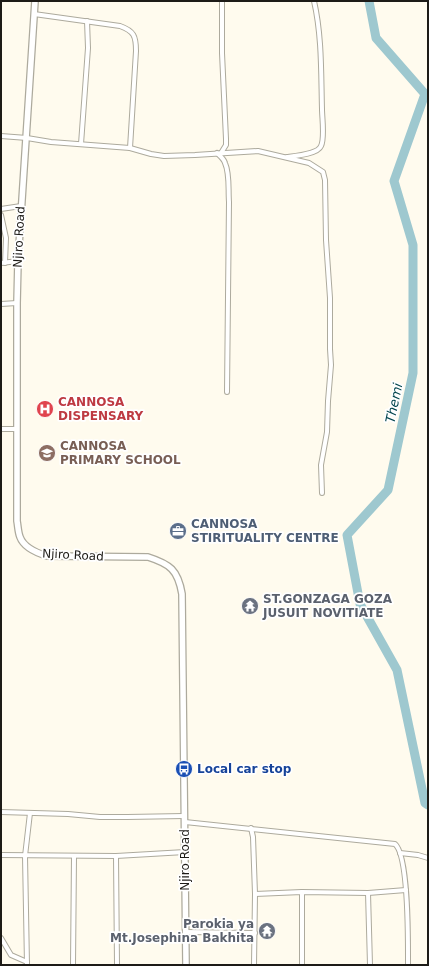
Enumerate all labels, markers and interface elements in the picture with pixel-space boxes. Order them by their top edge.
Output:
street label: Njiro Road [10,206,28,268]
water label: Themi [382,381,406,424]
place label: CANNOSA DISPENSARY [58,395,144,423]
hospital icon: CANNOSA DISPENSARY [35,399,55,419]
place label: CANNOSA PRIMARY SCHOOL [60,439,181,467]
school or university icon: CANNOSA PRIMARY SCHOOL [37,443,57,463]
place label: CANNOSA STIRITUALITY CENTRE [191,517,339,545]
office icon: CANNOSA STIRITUALITY CENTRE [168,521,188,541]
street label: Njiro Road [42,546,104,564]
place label: ST.GONZAGA GOZA JUSUIT NOVITIATE [262,592,393,620]
temple icon: ST.GONZAGA GOZA JUSUIT NOVITIATE [240,596,260,616]
bus stop icon: Local car stop [174,759,194,779]
place label: Local car stop [197,762,292,776]
street label: Njiro Road [178,829,192,891]
place label: Parokia ya Mt.Josephina Bakhita [110,917,254,945]
temple icon: Parokia ya Mt.Josephina Bakhita [257,921,277,941]

